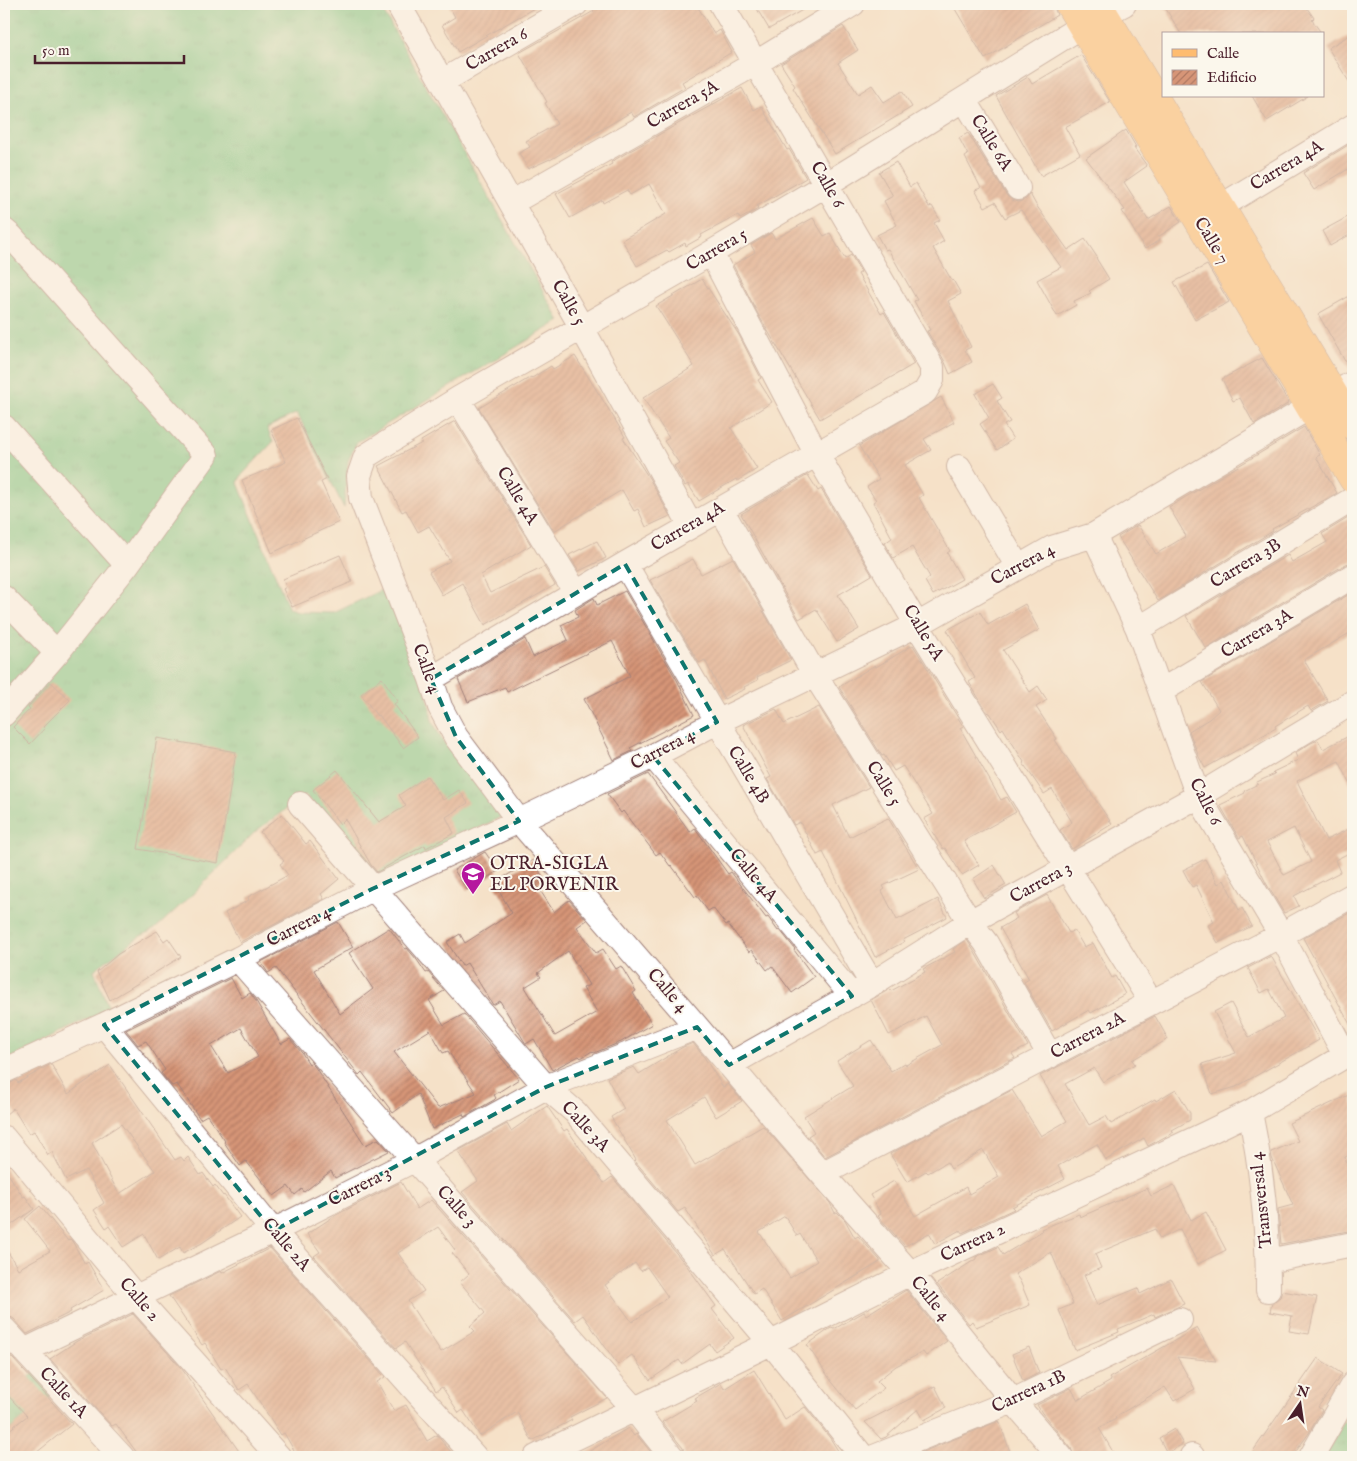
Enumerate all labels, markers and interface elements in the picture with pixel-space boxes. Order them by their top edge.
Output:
street label: Carrera 6 [462,23,533,77]
scale bar [35,32,184,64]
legend [1162,32,1324,98]
text: 50 m [42,41,70,60]
text: Calle [1207,44,1239,63]
text: Edificio [1207,68,1257,87]
street label: Carrera 5A [643,75,724,135]
street label: Calle 6A [965,110,1018,176]
street label: Carrera 4A [1246,135,1329,197]
street label: Calle 6 [804,158,850,213]
street label: Calle 7 [1188,213,1234,269]
street label: Carrera 5 [682,223,752,277]
street label: Calle 5 [546,276,590,330]
street label: Calle 4A [491,463,544,530]
street label: Carrera 4A [647,496,730,557]
street label: Carrera 3B [1206,534,1286,594]
street label: Carrera 4 [987,539,1059,591]
street label: Calle 5A [897,601,949,666]
street label: Carrera 3A [1217,603,1298,664]
street label: Calle 4 [406,641,446,697]
street label: Carrera 4 [627,724,699,776]
street label: Calle 4B [722,742,774,808]
street label: Calle 5 [860,757,906,811]
street label: Calle 6 [1183,774,1227,830]
street label: Calle 4A [724,844,783,908]
place label: OTRA-SIGLA EL PORVENIR [490,853,620,897]
street label: Carrera 3 [1006,857,1076,909]
school or university icon: OTRA-SIGLA EL PORVENIR [460,861,486,895]
street label: Carrera 4 [263,901,335,953]
street label: Calle 4 [641,964,693,1018]
street label: Carrera 2A [1047,1006,1130,1065]
street label: Calle 3A [556,1097,615,1158]
street label: Transversal 4 [1245,1151,1278,1249]
street label: Carrera 3 [325,1162,395,1212]
street label: Calle 3 [431,1181,481,1233]
street label: Calle 2A [257,1214,316,1277]
street label: Carrera 2 [937,1218,1009,1268]
street label: Calle 4 [905,1272,955,1326]
street label: Calle 2 [114,1273,164,1327]
street label: Calle 1A [34,1363,93,1424]
street label: Carrera 1B [988,1365,1070,1419]
north arrow [1274,1378,1324,1428]
text: N [1294,1382,1311,1402]

